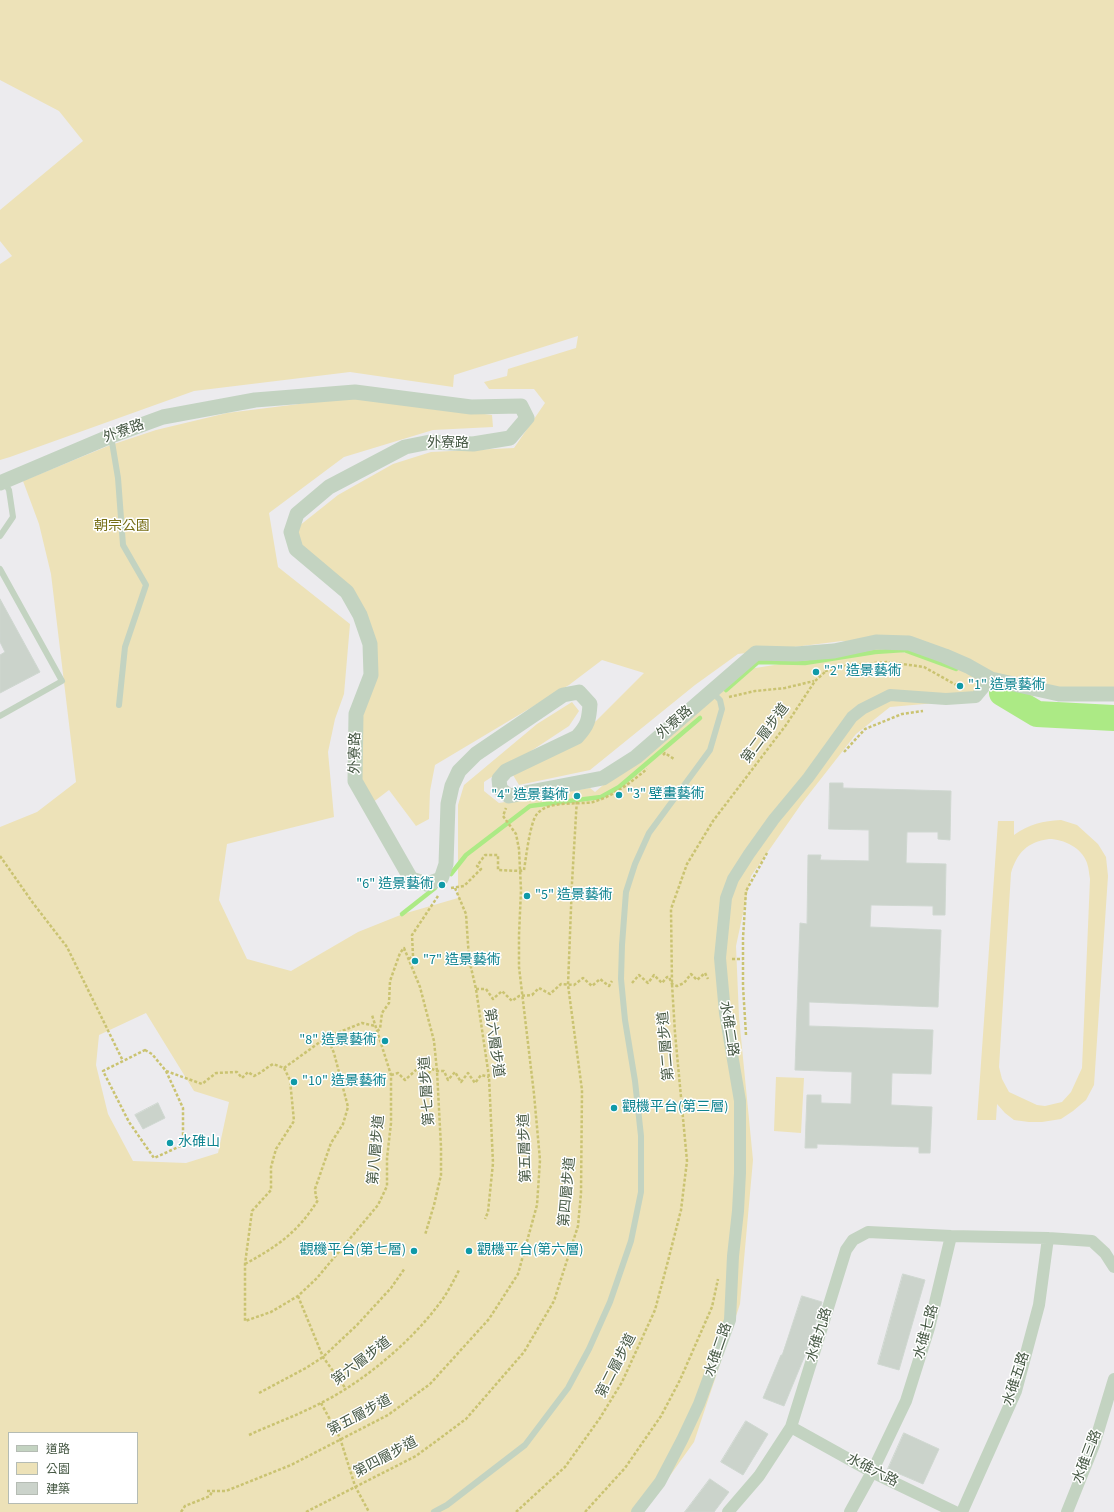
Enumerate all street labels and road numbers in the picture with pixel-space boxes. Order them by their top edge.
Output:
street label: 外寮路 [101,417,147,447]
street label: 外寮路 [427,436,469,452]
street label: 第二層步道 [739,701,793,767]
street label: 外寮路 [654,703,696,743]
street label: 外寮路 [347,732,365,774]
street label: 水碓二路 [715,1000,741,1058]
street label: 第六層步道 [480,1007,506,1079]
street label: 第二層步道 [656,1010,678,1082]
street label: 第七層步道 [417,1055,439,1127]
street label: 第五層步道 [516,1113,536,1183]
street label: 第八層步道 [366,1114,388,1186]
street label: 第四層步道 [557,1156,579,1228]
street label: 水碓七路 [911,1303,943,1361]
street label: 水碓九路 [804,1306,836,1364]
street label: 水碓二路 [702,1321,736,1379]
street label: 第二層步道 [594,1331,640,1401]
street label: 第六層步道 [329,1334,395,1390]
street label: 水碓五路 [1000,1350,1034,1408]
street label: 第五層步道 [325,1392,395,1440]
street label: 水碓三路 [1070,1428,1106,1486]
street label: 第四層步道 [351,1434,421,1482]
street label: 水碓六路 [843,1451,901,1491]

